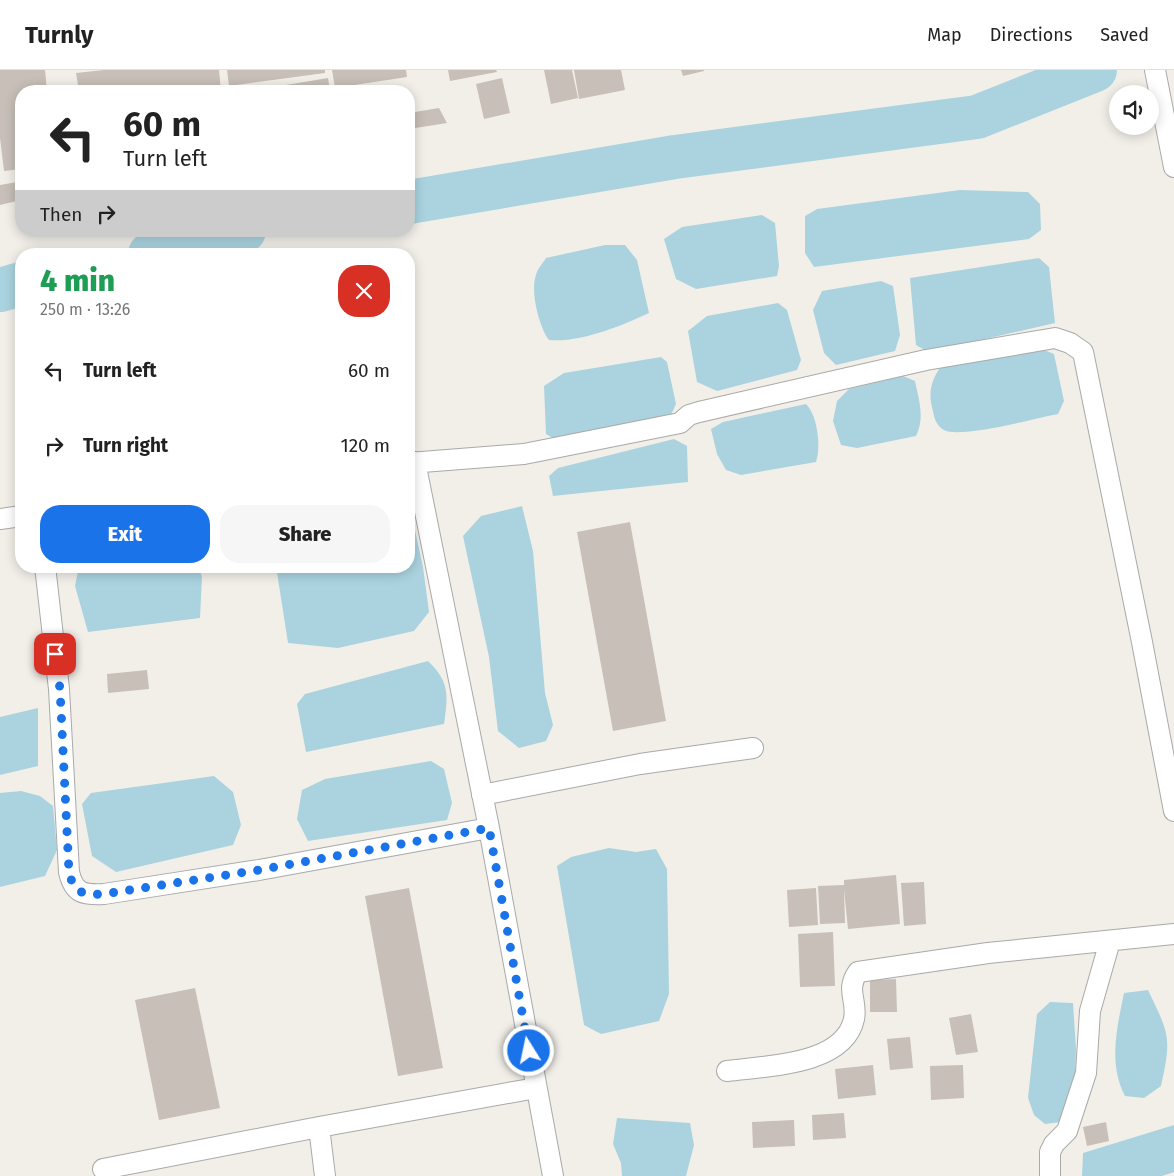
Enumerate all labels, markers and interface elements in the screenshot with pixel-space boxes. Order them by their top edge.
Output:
text: Turnly [25,21,94,49]
text: Map [927,24,962,46]
text: Directions [990,24,1072,46]
text: Saved [1100,24,1149,46]
map controls [1109,85,1159,135]
button: sound [1109,85,1159,135]
text: 60 m [123,103,201,145]
icon: left [40,105,105,170]
text: Turn left [123,145,207,172]
icon: right [92,200,120,228]
text: Then [40,203,82,226]
text: 4 min [40,263,115,299]
button: close [338,265,390,317]
text: 250 m · 13:26 [40,300,130,319]
icon: left [40,357,68,385]
text: Turn left [83,359,157,382]
text: 60 m [348,359,390,382]
icon: right [40,432,68,460]
text: Turn right [83,434,168,457]
text: 120 m [340,434,390,457]
button: Exit [40,505,210,563]
button: Share [220,505,390,563]
pin [34,633,76,675]
icon: arrive [41,640,69,668]
position arrow [502,1024,554,1076]

